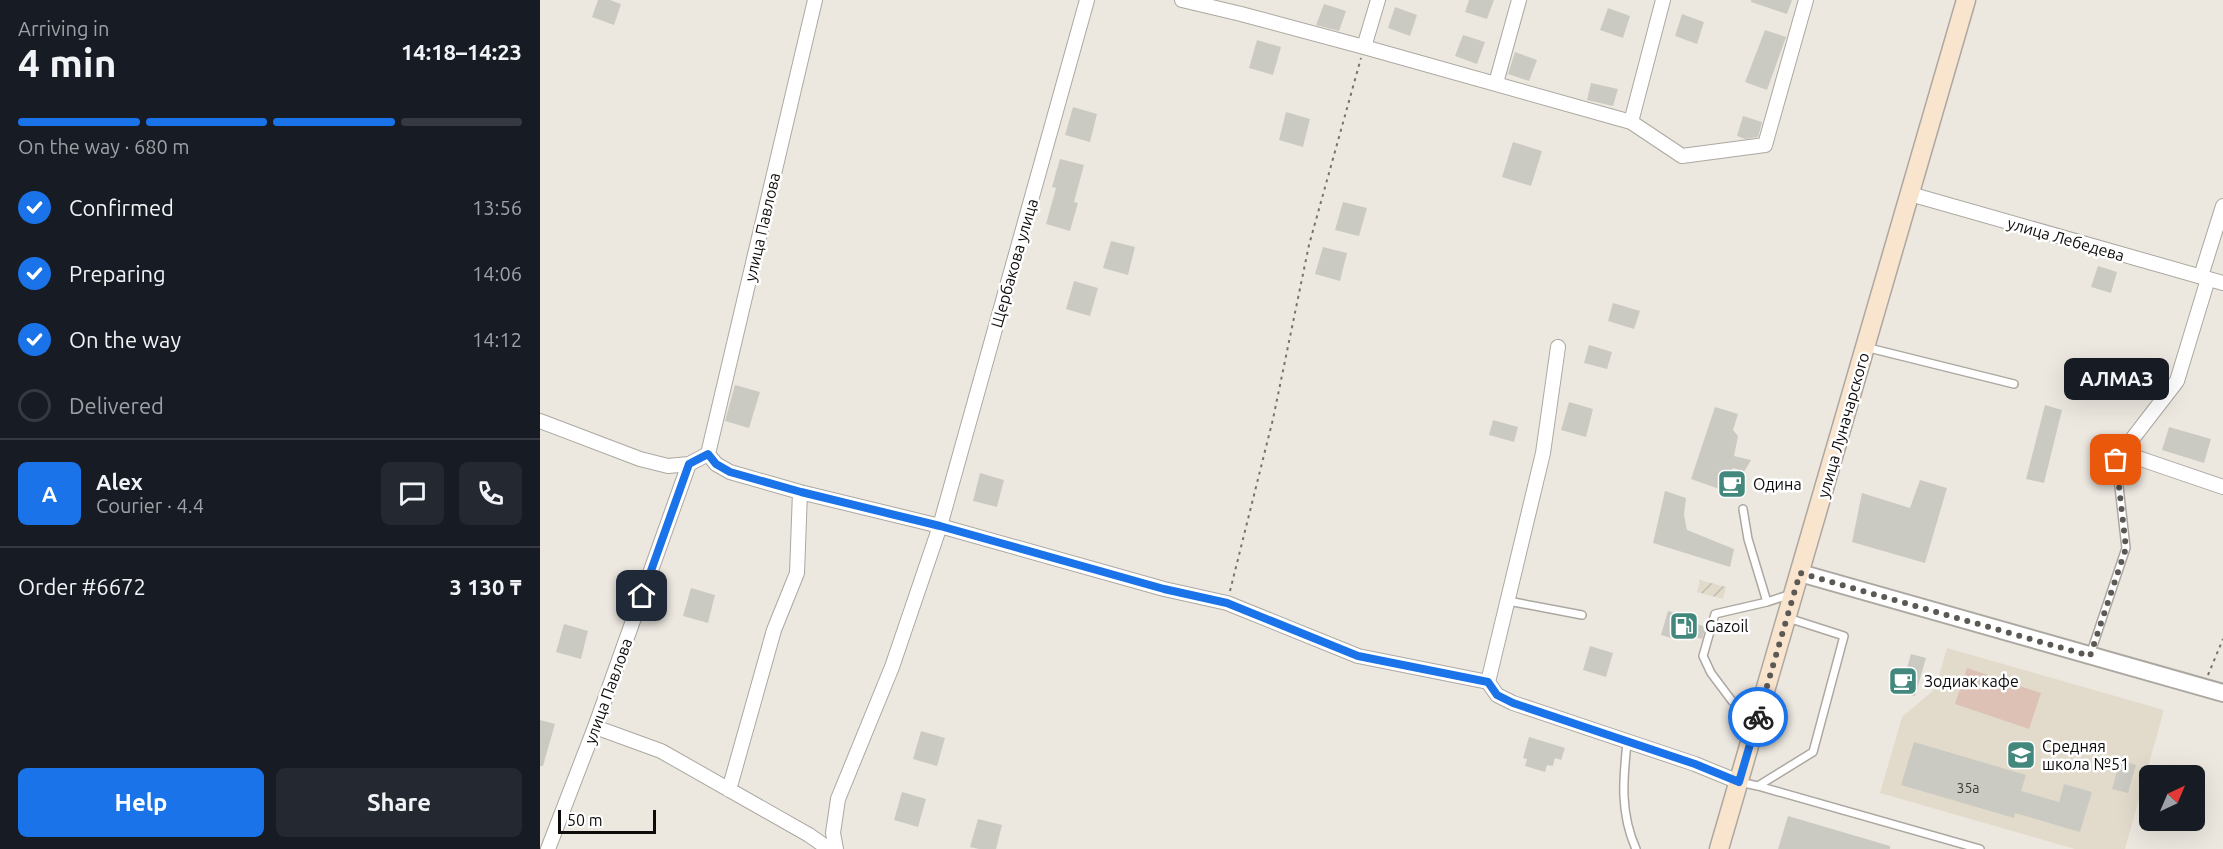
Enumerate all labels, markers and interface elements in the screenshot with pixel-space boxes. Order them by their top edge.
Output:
text: Arriving in [18,17,109,40]
text: 14:18–14:23 [401,39,522,64]
text: 4 min [18,41,117,84]
text: On the way · 680 m [18,135,190,158]
street label: улица Павлова [741,171,783,283]
icon: check [18,191,51,224]
text: Confirmed [69,195,174,220]
text: 13:56 [472,196,522,219]
street label: Щербакова улица [987,196,1041,330]
street label: улица Лебедева [2005,214,2127,264]
icon: check [18,257,51,290]
text: Preparing [69,261,166,286]
text: 14:06 [472,262,522,285]
icon: check [18,323,51,356]
text: On the way [69,327,181,352]
text: 14:12 [472,328,522,351]
street label: улица Луначарского [1814,350,1872,500]
callout: АЛМАЗ [2064,358,2168,400]
text: АЛМАЗ [2080,367,2153,390]
text: Delivered [69,393,164,418]
pin [2090,434,2141,485]
icon: bag [2099,443,2132,476]
button: chat [381,462,444,525]
button: phone [459,462,522,525]
cafe icon: Одина [1716,468,1748,500]
text: Alex [96,469,143,494]
place label: Одина [1753,475,1802,493]
text: A [42,481,57,506]
text: Courier · 4.4 [96,494,204,517]
pin [616,570,667,621]
text: Order #6672 [18,574,146,599]
text: 3 130 ₸ [450,574,522,599]
icon: home [625,579,658,612]
fuel station icon: Gazoil [1668,610,1700,642]
place label: Gazoil [1705,617,1748,635]
street label: улица Павлова [581,636,635,746]
cafe icon: Зодиак кафе [1887,665,1919,697]
place label: Зодиак кафе [1924,672,2019,690]
courier [1728,687,1788,747]
icon: bike [1742,701,1775,734]
place label: Средняя школа №51 [2042,737,2129,773]
school or university icon: Средняя школа №51 [2005,739,2037,771]
north arrow [2139,765,2205,831]
map controls [2139,765,2205,831]
button: Help [18,768,264,837]
button: Share [276,768,522,837]
house number: 35а [1957,780,1980,796]
scale bar [558,807,656,834]
text: 50 m [567,811,603,829]

